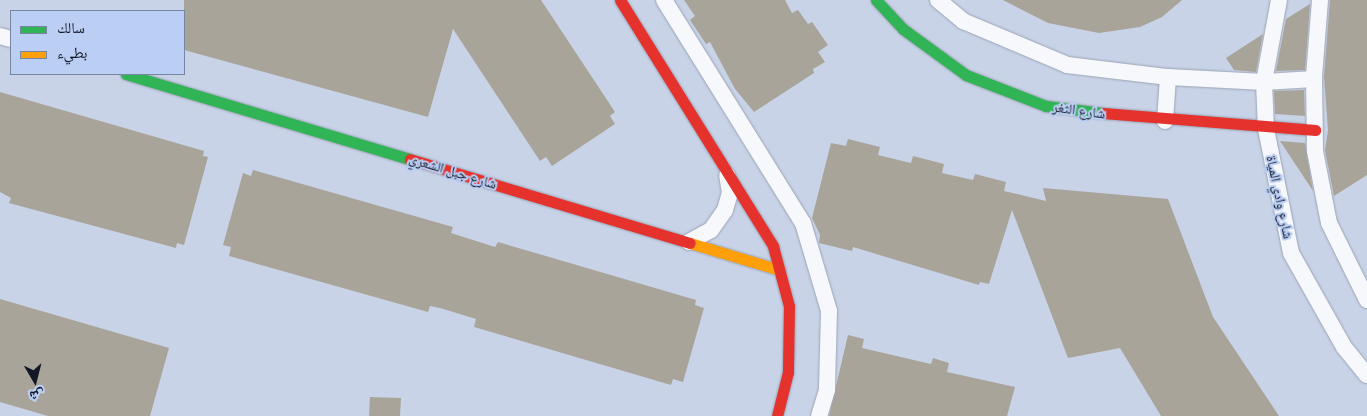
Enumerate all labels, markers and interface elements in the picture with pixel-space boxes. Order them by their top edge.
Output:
legend [10,10,185,75]
text: سالك [57,18,85,37]
text: بطيء [57,43,87,62]
street label: شارع الثغر [1052,98,1106,122]
street label: شارع جبل الشعري [407,150,499,192]
street label: شارع وادي المياة [1263,154,1297,240]
north arrow [10,356,60,406]
text: ش [28,386,46,406]

